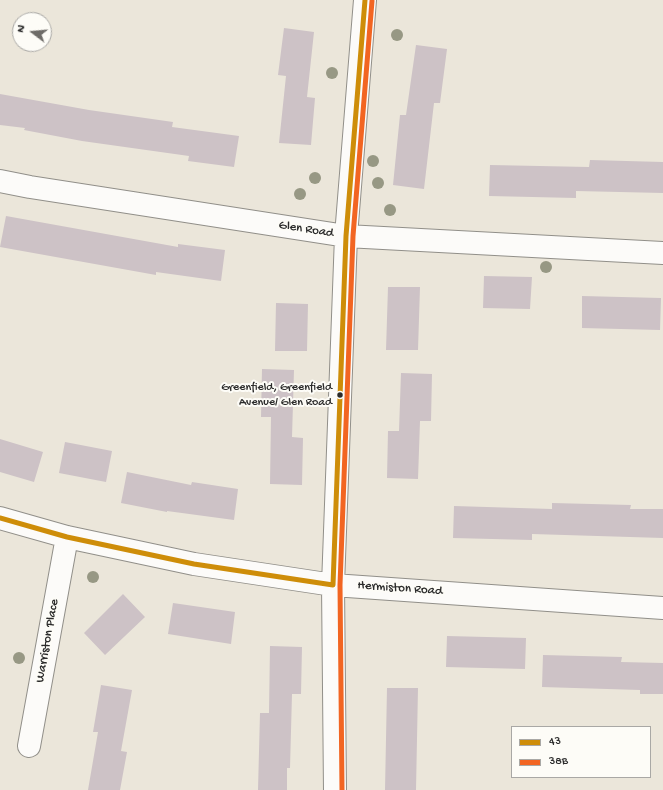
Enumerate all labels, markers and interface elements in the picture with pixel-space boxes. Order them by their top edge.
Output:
north arrow [12,12,52,52]
text: N [15,24,28,34]
street label: Glen Road [277,218,335,242]
place label: Greenfield, Greenfield Avenue/ Glen Road [221,381,332,409]
marker: Greenfield, Greenfield Avenue/ Glen Road [335,390,345,400]
street label: Hermiston Road [357,578,443,600]
street label: Warriston Place [33,598,63,684]
legend [511,726,651,778]
text: 43 [549,735,561,749]
text: 38B [549,755,568,769]

